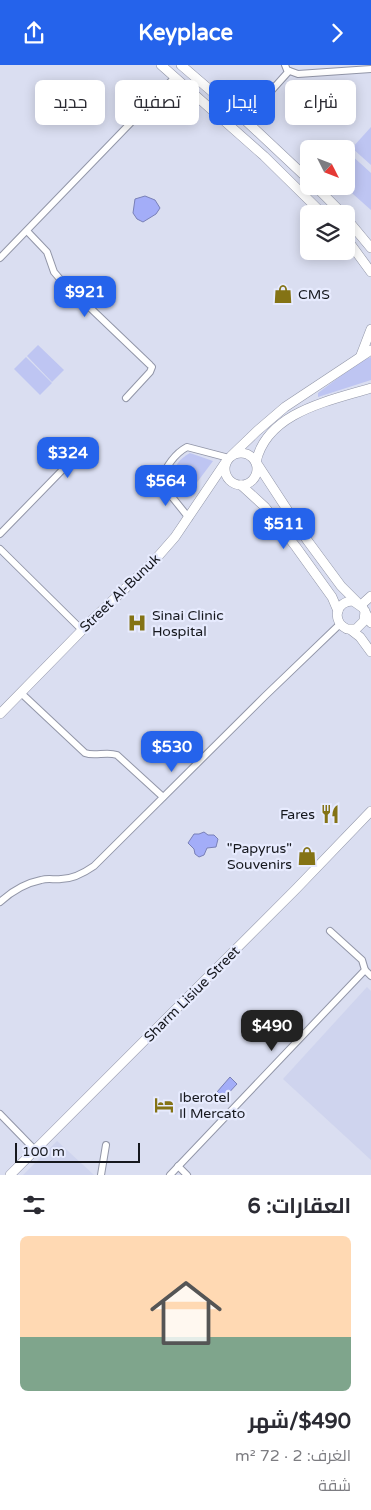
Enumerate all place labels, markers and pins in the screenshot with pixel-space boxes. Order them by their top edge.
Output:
pin: $921 [55,275,115,318]
shop icon: CMS [272,283,294,305]
place label: CMS [298,286,330,303]
pin: $324 [38,437,98,479]
pin: $564 [136,465,196,507]
pin: $511 [254,507,314,550]
place label: Sinai Clinic Hospital [152,607,224,640]
hospital icon: Sinai Clinic Hospital [126,612,148,634]
pin: $530 [142,731,202,773]
restaurant icon: Fares [319,803,341,825]
place label: Fares [280,806,315,823]
place label: "Papyrus" Souvenirs [227,840,292,873]
shop icon: "Papyrus" Souvenirs [296,845,318,867]
pin: $490 [242,1009,302,1052]
place label: Iberotel Il Mercato [179,1089,245,1122]
hotel icon: Iberotel Il Mercato [153,1094,175,1116]

